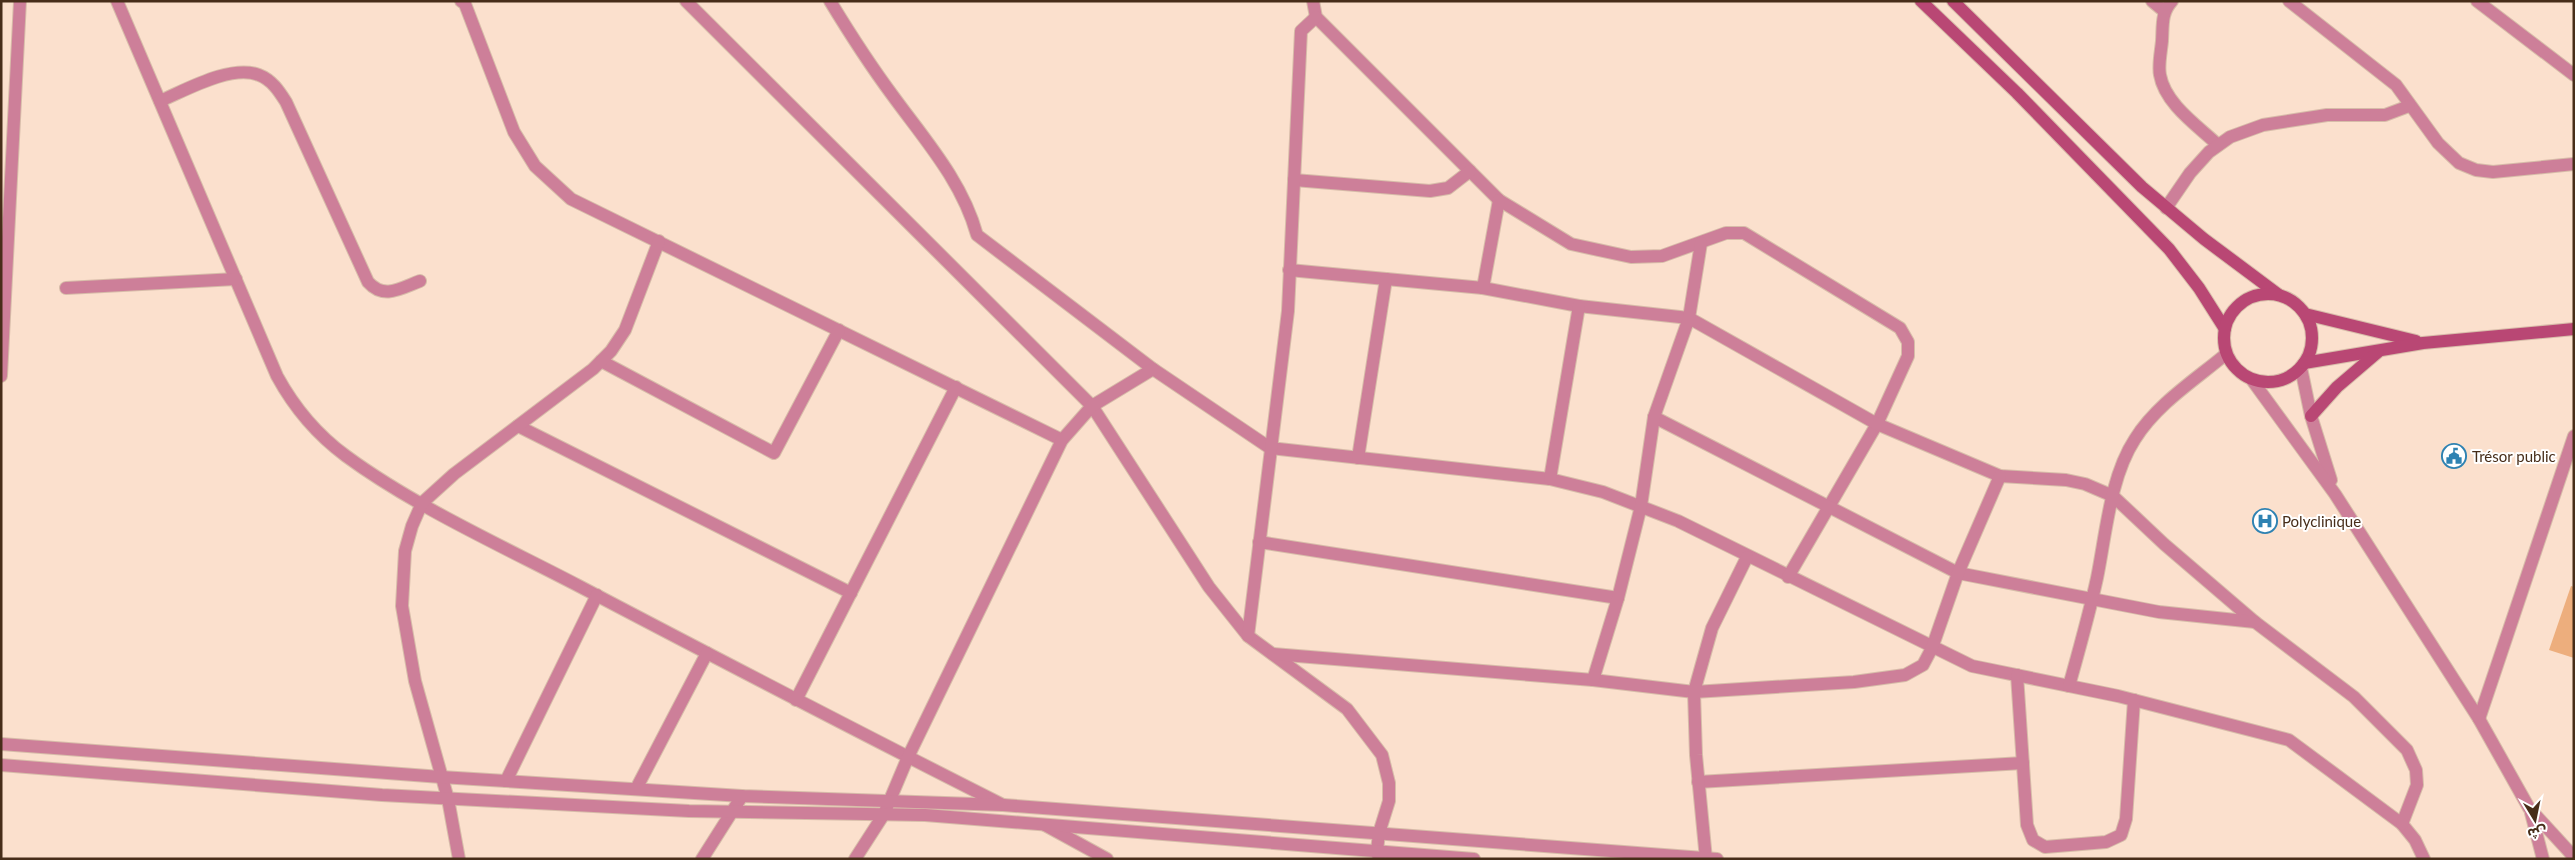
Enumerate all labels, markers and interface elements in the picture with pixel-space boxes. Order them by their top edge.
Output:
public building icon: Trésor public [2441,443,2467,469]
place label: Trésor public [2472,447,2556,465]
hospital icon: Polyclinique [2252,508,2278,534]
place label: Polyclinique [2282,512,2361,530]
north arrow [2510,795,2560,845]
text: ش [2526,823,2548,843]

